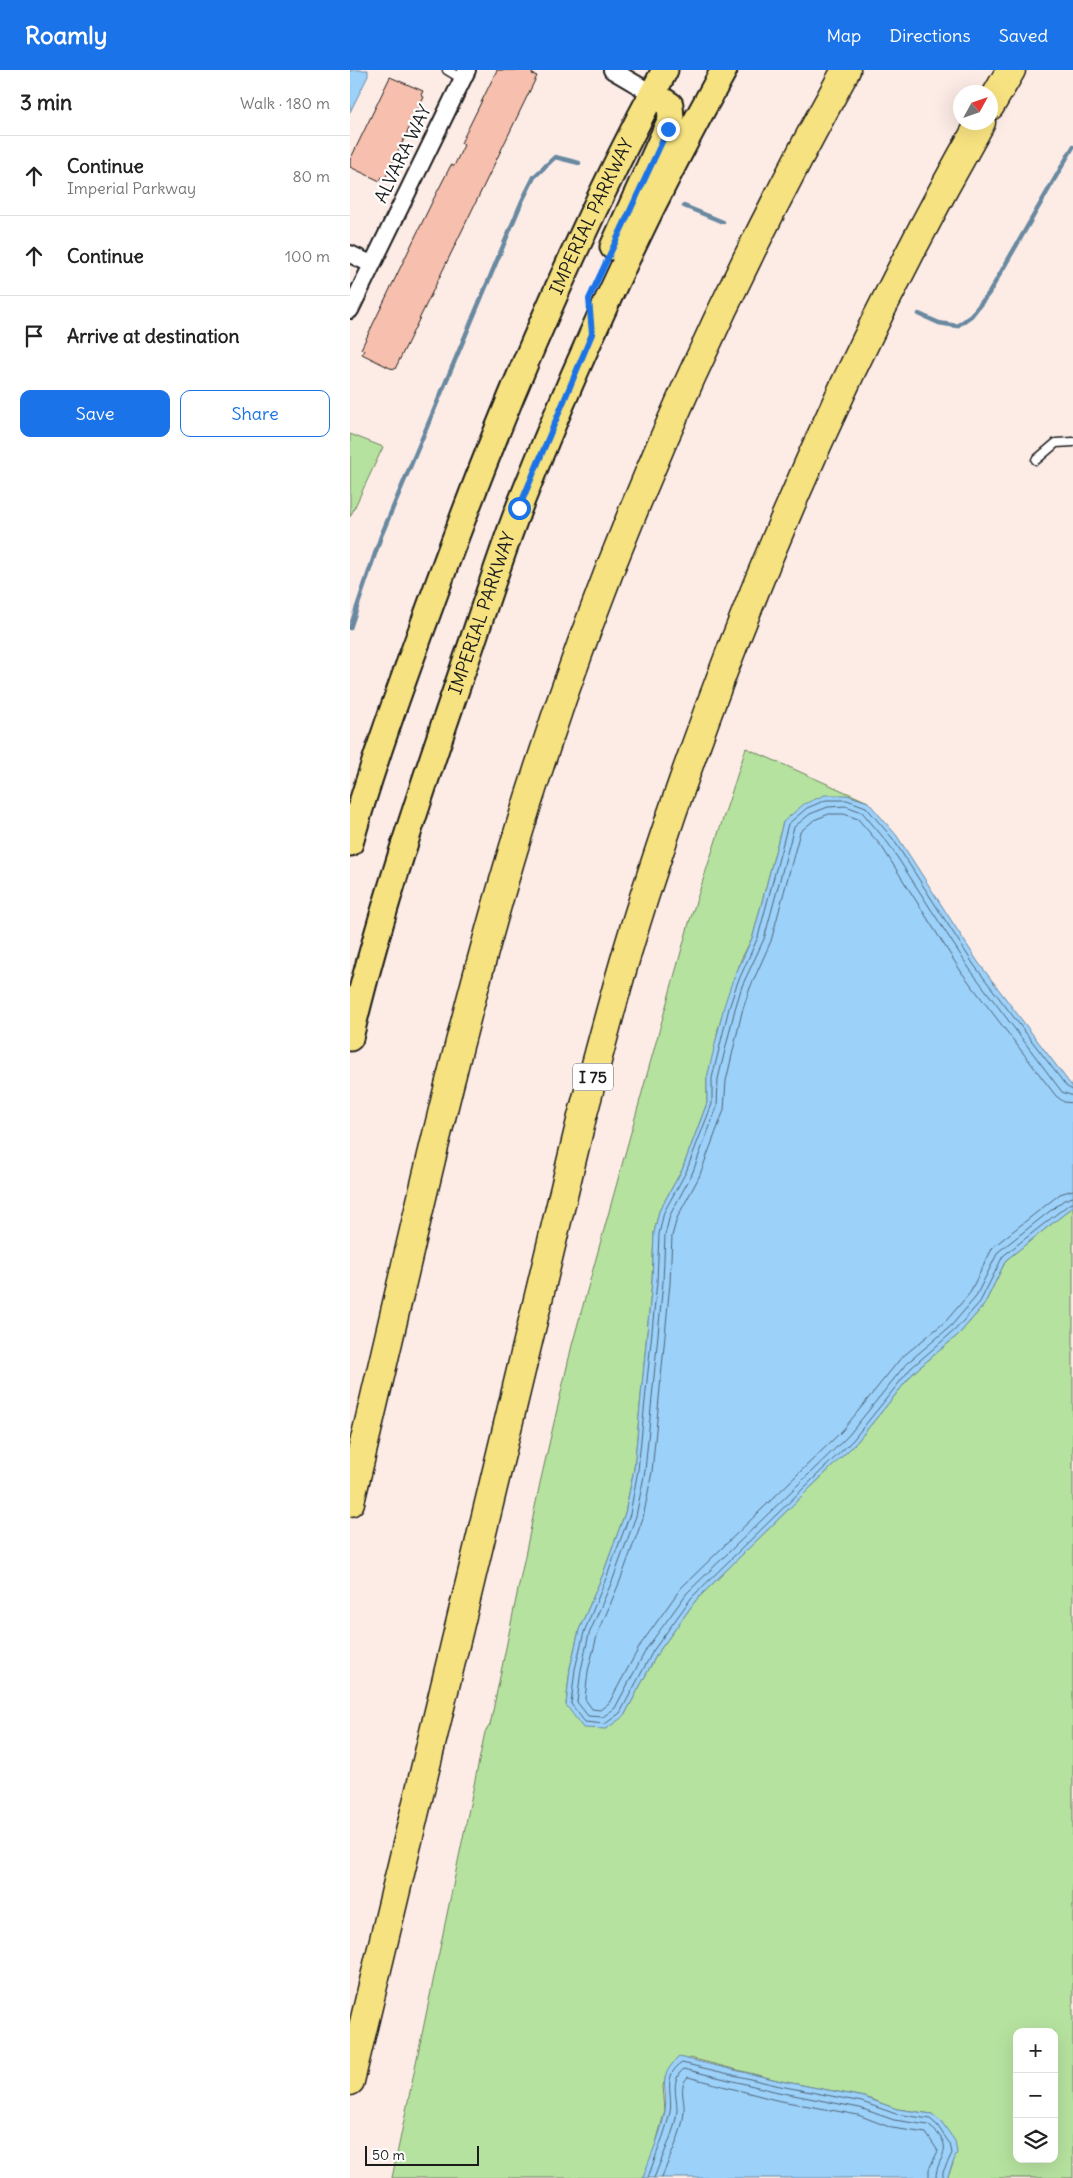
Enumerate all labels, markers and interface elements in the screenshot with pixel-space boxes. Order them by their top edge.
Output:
text: Roamly [25,20,107,50]
text: Map [826,24,861,47]
text: Directions [889,24,971,47]
text: Saved [999,24,1048,47]
north arrow [953,85,998,130]
text: 3 min [20,89,72,116]
text: Walk · 180 m [240,93,330,113]
street label: ALVARA WAY [369,101,436,207]
route end [657,118,680,141]
street label: IMPERIAL PARKWAY [544,135,638,298]
text: Continue [67,154,144,178]
icon: ahead [20,162,48,190]
text: 80 m [292,166,330,186]
text: Imperial Parkway [67,178,196,198]
icon: ahead [20,242,48,270]
text: Continue [67,244,144,268]
text: 100 m [285,246,330,266]
icon: arrive [20,322,48,350]
text: Arrive at destination [67,324,240,348]
button: Save [20,390,170,437]
button: Share [180,390,330,437]
route start [508,497,531,520]
street label: IMPERIAL PARKWAY [443,529,520,697]
road number: I 75 [573,1064,613,1090]
map controls [1013,2028,1058,2163]
button: + [1013,2028,1058,2073]
button: − [1013,2073,1058,2118]
button: layers [1013,2118,1058,2163]
scale bar [365,2143,479,2166]
text: 50 m [372,2146,405,2164]

